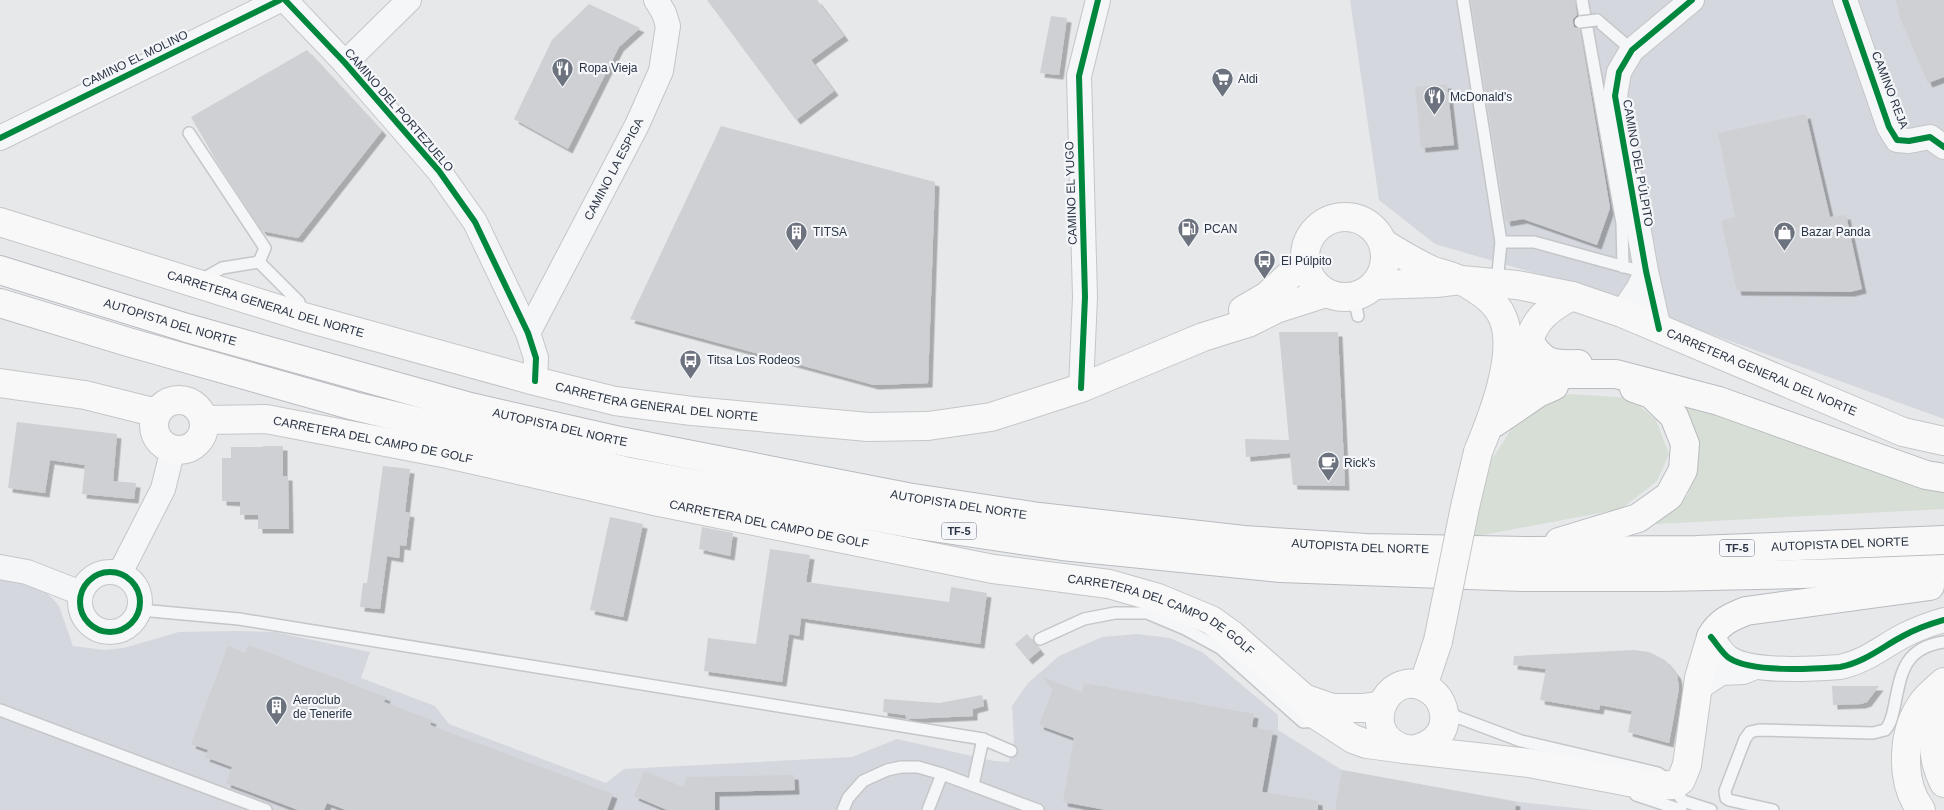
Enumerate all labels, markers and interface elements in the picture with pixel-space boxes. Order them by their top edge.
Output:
street label: CAMINO EL MOLINO [80,27,190,91]
street label: CAMINO DEL PORTEZUELO [342,46,456,174]
street label: CAMINO REJA [1869,49,1911,131]
restaurant icon: Ropa Vieja [551,56,575,87]
place label: Ropa Vieja [579,61,638,75]
supermarket icon: Aldi [1210,67,1234,98]
place label: Aldi [1238,72,1258,86]
restaurant icon: McDonald's [1422,85,1446,116]
place label: McDonald's [1450,90,1512,104]
street label: CAMINO DEL PÚLPITO [1620,98,1657,228]
street label: CAMINO LA ESPIGA [581,116,646,223]
street label: CAMINO EL YUGO [1062,141,1080,245]
fuel station icon: PCAN [1176,217,1200,248]
building icon: TITSA [785,220,809,251]
shop icon: Bazar Panda [1773,220,1797,251]
place label: PCAN [1204,222,1237,236]
place label: TITSA [813,225,847,239]
place label: Bazar Panda [1801,225,1871,239]
bus stop icon: El Púlpito [1253,249,1277,280]
place label: El Púlpito [1281,254,1332,268]
street label: CARRETERA GENERAL DEL NORTE [165,268,366,340]
street label: AUTOPISTA DEL NORTE [102,296,238,348]
street label: CARRETERA GENERAL DEL NORTE [1664,326,1859,419]
bus stop icon: Titsa Los Rodeos [679,348,703,379]
place label: Titsa Los Rodeos [707,353,800,367]
street label: CARRETERA GENERAL DEL NORTE [554,379,759,424]
street label: AUTOPISTA DEL NORTE [491,405,629,449]
street label: CARRETERA DEL CAMPO DE GOLF [272,414,474,466]
cafe icon: Rick's [1316,451,1340,482]
place label: Rick's [1344,456,1376,470]
street label: AUTOPISTA DEL NORTE [889,487,1028,522]
street label: CARRETERA DEL CAMPO DE GOLF [668,497,870,551]
road number: TF-5 [942,522,976,540]
street label: AUTOPISTA DEL NORTE [1771,534,1909,554]
street label: AUTOPISTA DEL NORTE [1291,536,1429,556]
road number: TF-5 [1720,540,1754,556]
street label: CARRETERA DEL CAMPO DE GOLF [1067,572,1257,658]
place label: Aeroclub de Tenerife [293,693,352,721]
building icon: Aeroclub de Tenerife [265,695,289,726]

